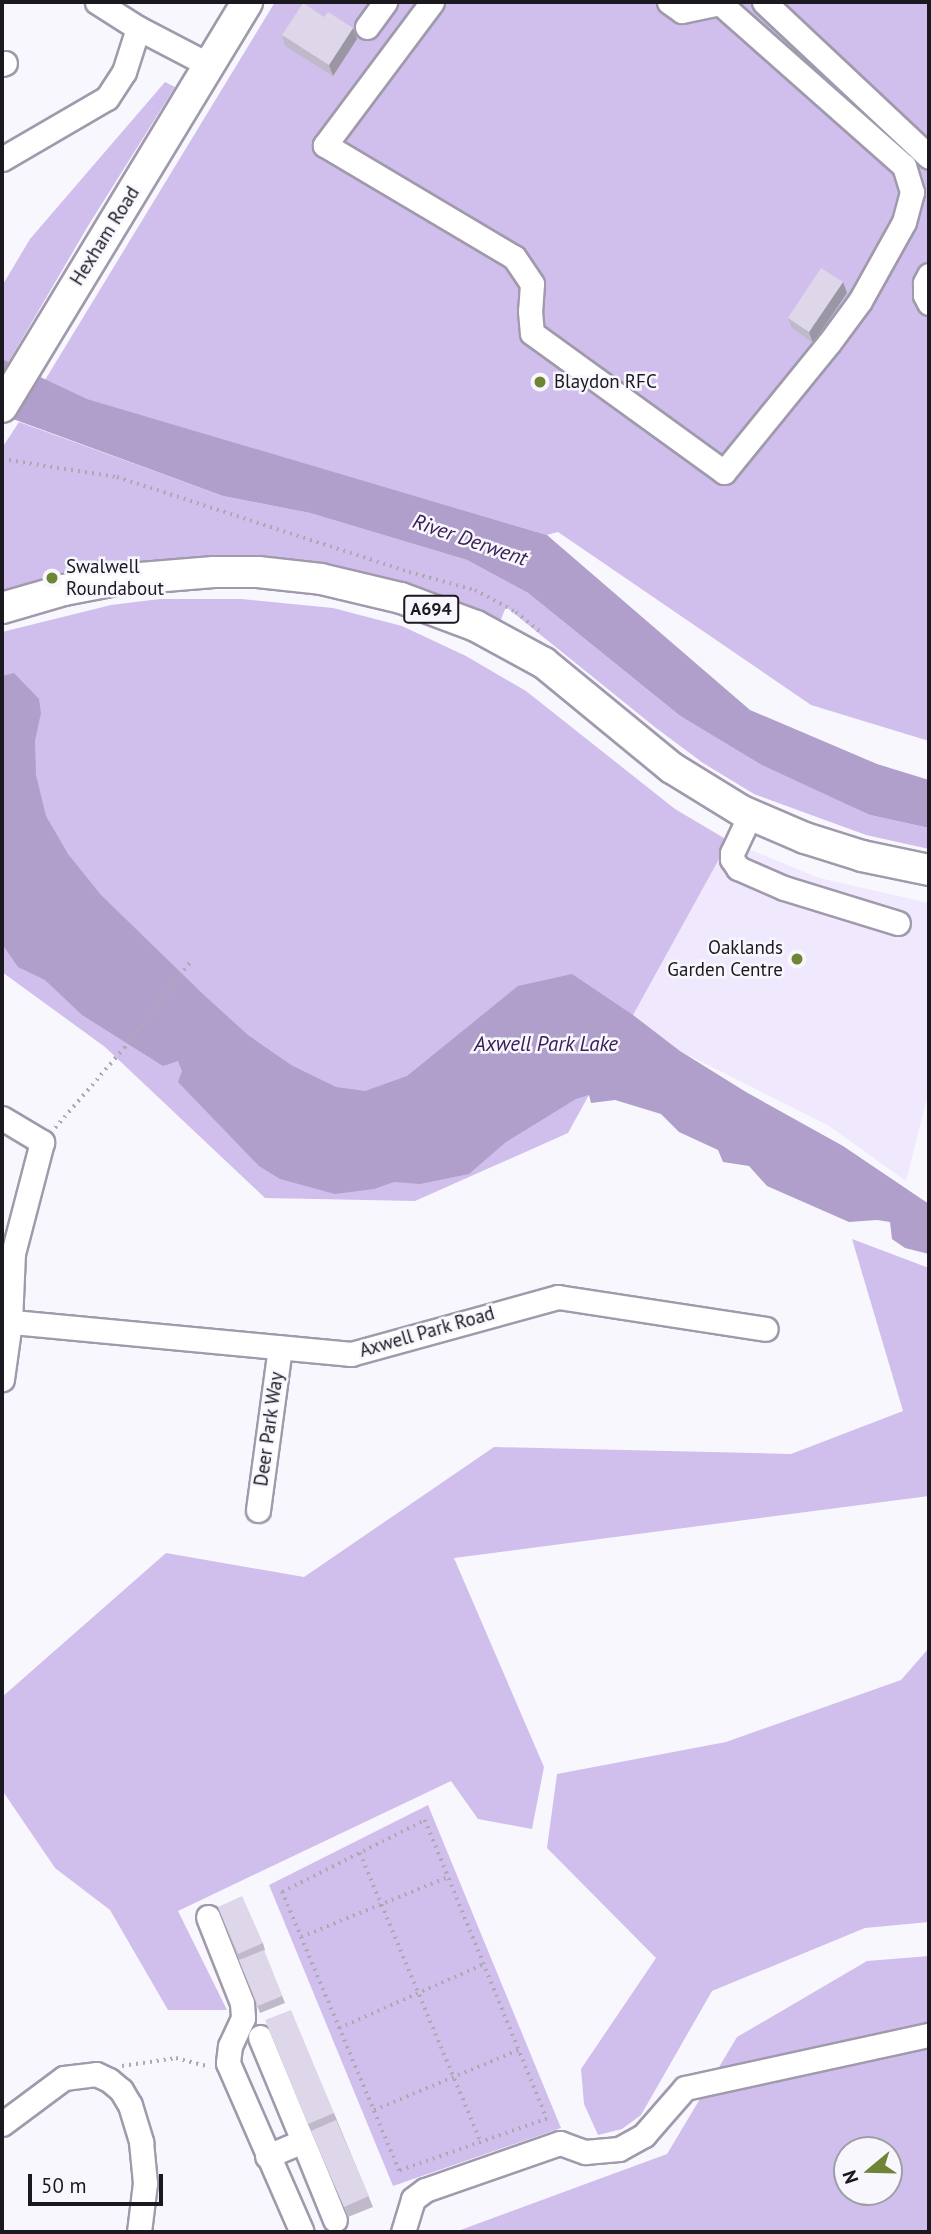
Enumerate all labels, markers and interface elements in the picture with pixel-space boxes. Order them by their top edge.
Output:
street label: Hexham Road [66,182,144,290]
place label: Blaydon RFC [554,371,657,393]
marker: Blaydon RFC [532,374,548,390]
water label: River Derwent [409,509,531,571]
place label: Swalwell Roundabout [66,556,164,600]
marker: Swalwell Roundabout [44,570,60,586]
road number: A694 [403,594,459,624]
place label: Oaklands Garden Centre [667,937,783,981]
marker: Oaklands Garden Centre [789,951,805,967]
water label: Axwell Park Lake [474,1031,618,1057]
street label: Axwell Park Road [357,1302,497,1362]
street label: Deer Park Way [250,1370,288,1488]
north arrow [833,2136,903,2206]
scale bar [32,2160,166,2204]
text: N [837,2167,863,2187]
text: 50 m [41,2172,87,2199]

